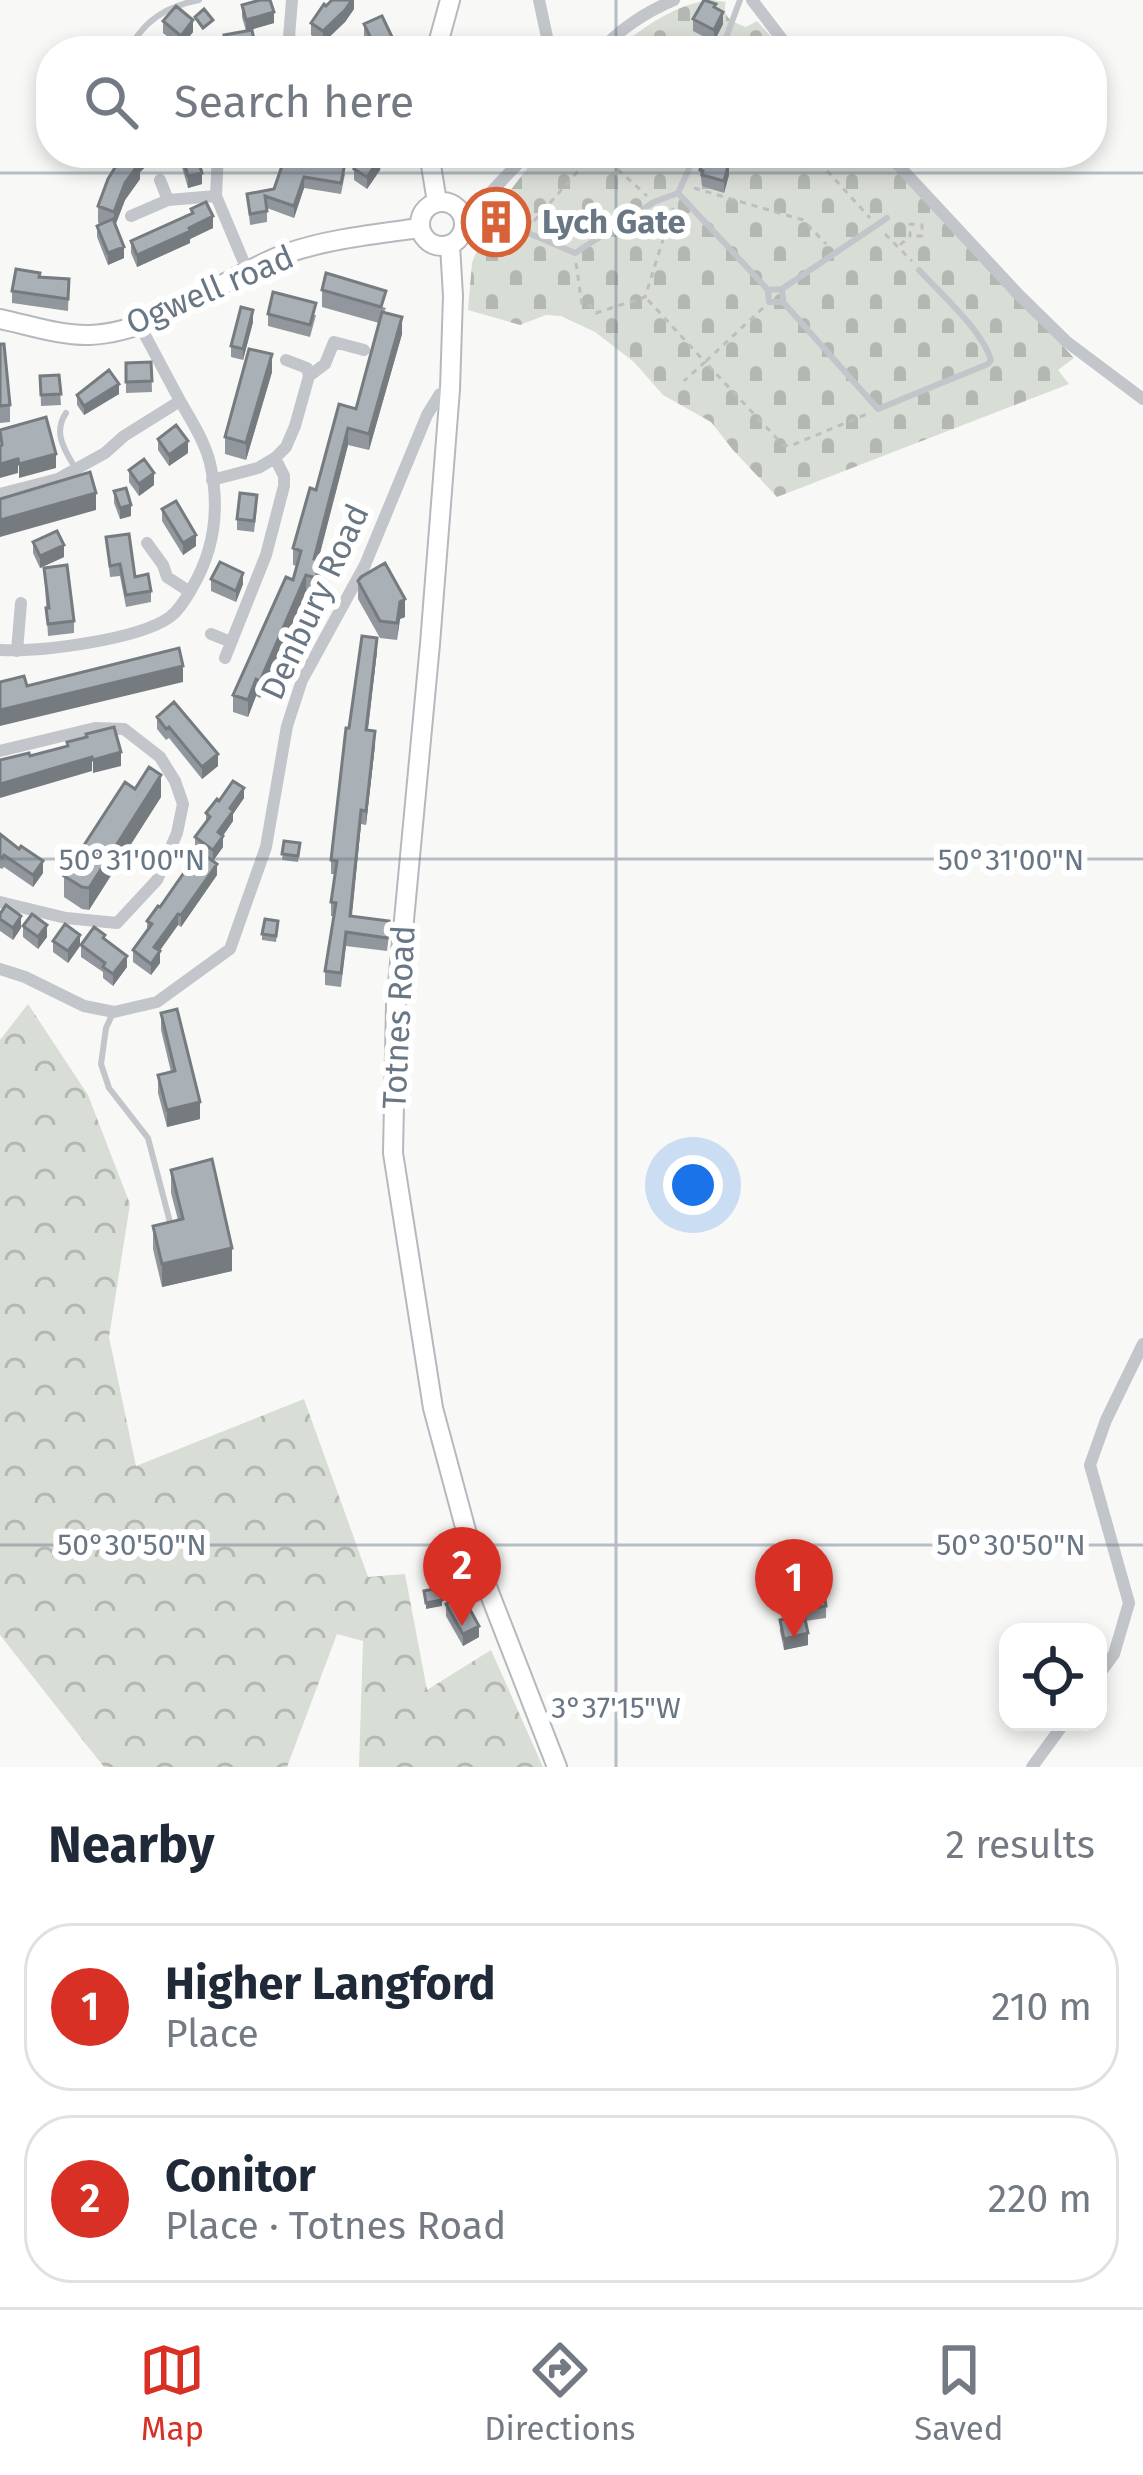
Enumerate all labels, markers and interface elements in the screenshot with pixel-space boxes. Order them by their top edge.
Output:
search box [36,36,1107,168]
icon: search [78,69,144,135]
text: Search here [174,75,414,129]
building icon: Lych Gate [461,187,531,257]
place label: Lych Gate [542,202,686,242]
street label: Ogwell road [120,237,300,343]
street label: Denbury Road [252,498,378,706]
text: 50°31'00"N [59,842,205,878]
text: 50°31'00"N [938,842,1084,878]
street label: Totnes Road [374,924,424,1110]
your location [663,1155,723,1215]
text: 50°30'50"N [57,1527,207,1563]
pin: 2 [423,1527,501,1626]
text: 50°30'50"N [936,1527,1086,1563]
pin: 1 [755,1539,833,1638]
map controls [999,1623,1107,1731]
button: locate [999,1623,1107,1731]
text: 3°37'15"W [551,1690,681,1726]
text: Nearby [48,1814,214,1876]
text: 2 results [946,1822,1095,1868]
text: Higher Langford [165,1957,496,2011]
text: 1 [81,1984,99,2030]
text: 210 m [991,1984,1092,2030]
text: Place [165,2011,259,2057]
text: Conitor [165,2149,316,2203]
text: 2 [80,2176,100,2222]
text: 220 m [988,2176,1092,2222]
text: Place · Totnes Road [165,2203,506,2249]
tab: Map [139,2337,205,2449]
tab: Directions [484,2337,636,2449]
tab: Saved [914,2337,1004,2449]

